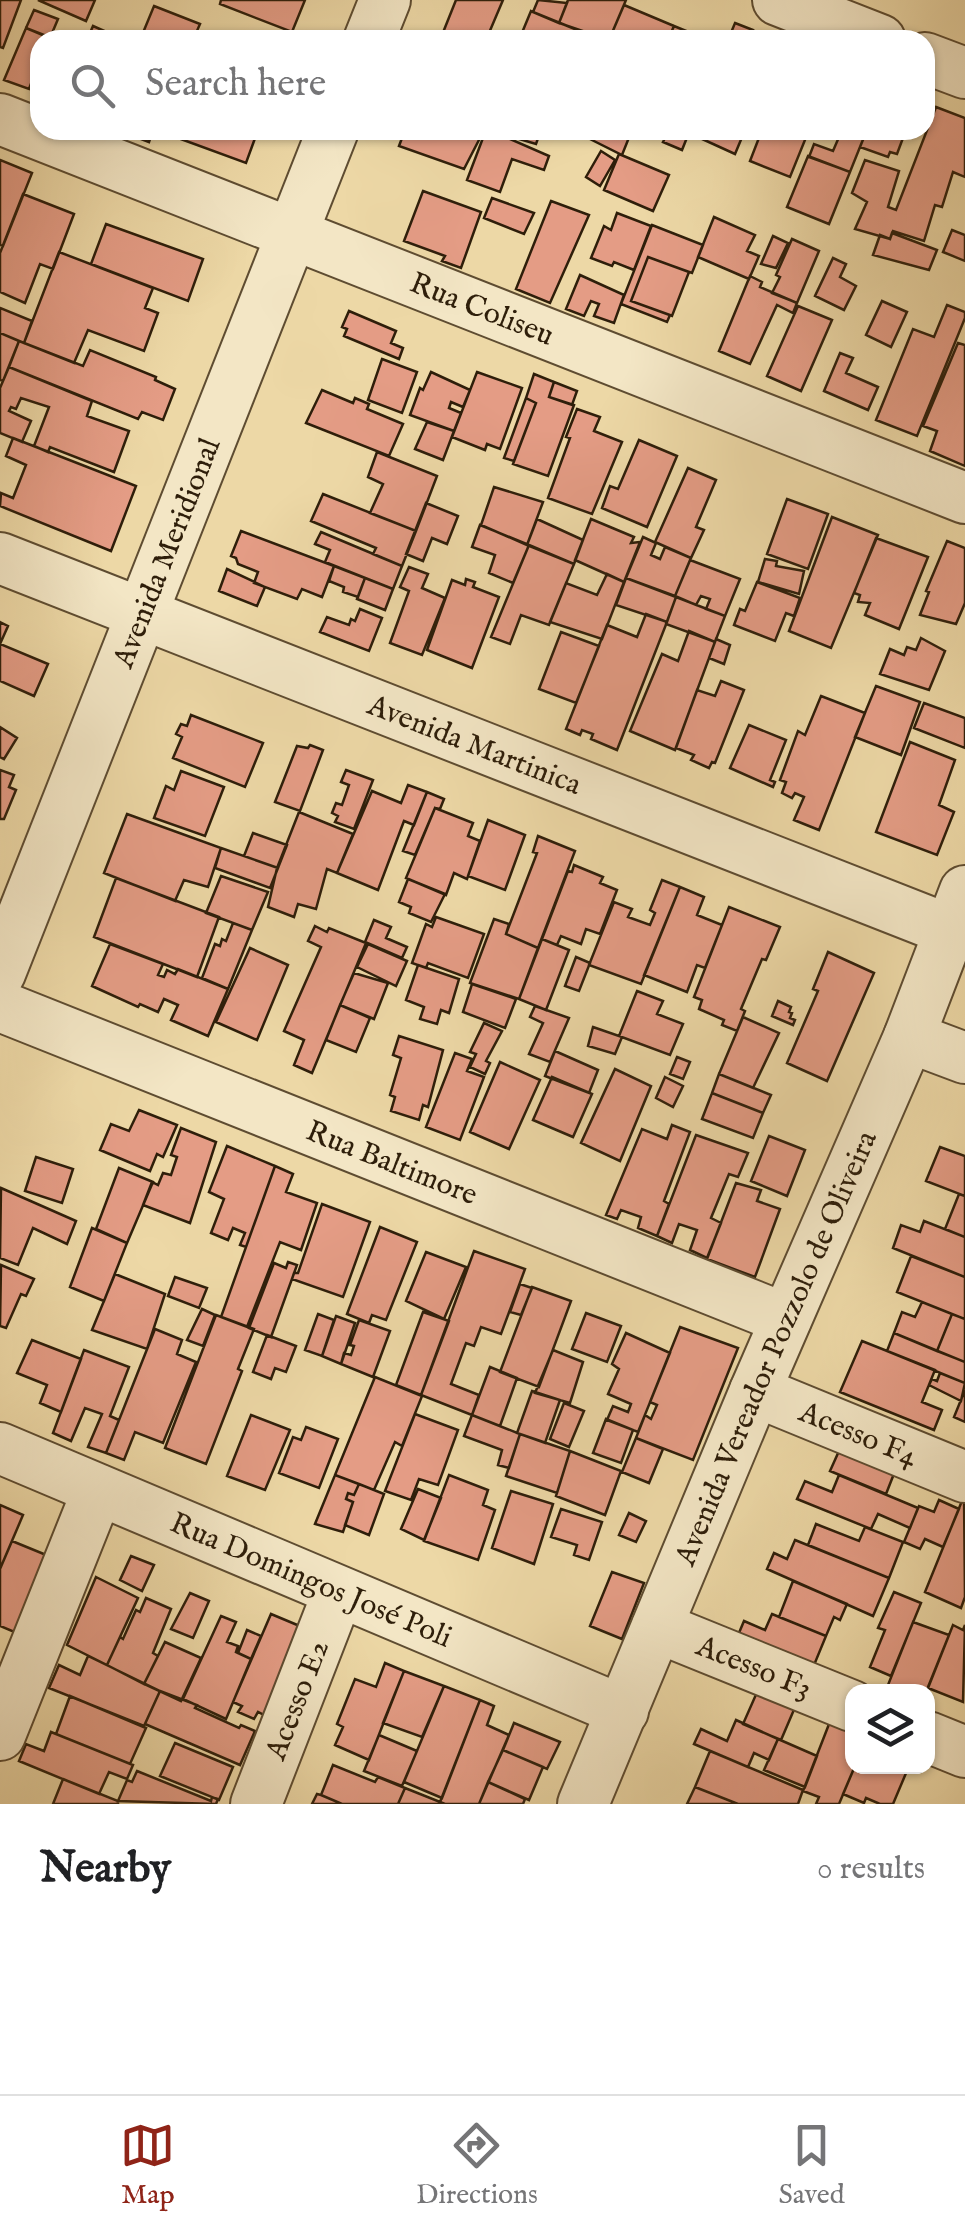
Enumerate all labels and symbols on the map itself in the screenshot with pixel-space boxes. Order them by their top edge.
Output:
street label: Rua Coliseu [404,265,559,356]
street label: Avenida Meridional [105,432,231,675]
street label: Avenida Martinica [361,687,586,805]
street label: Rua Baltimore [300,1113,482,1215]
street label: Avenida Vereador Pozzolo de Oliveira [667,1125,887,1573]
street label: Acesso F4 [792,1394,923,1477]
street label: Rua Domingos José Poli [164,1505,457,1658]
street label: Acesso F3 [689,1628,817,1709]
street label: Acesso E2 [258,1635,339,1767]

